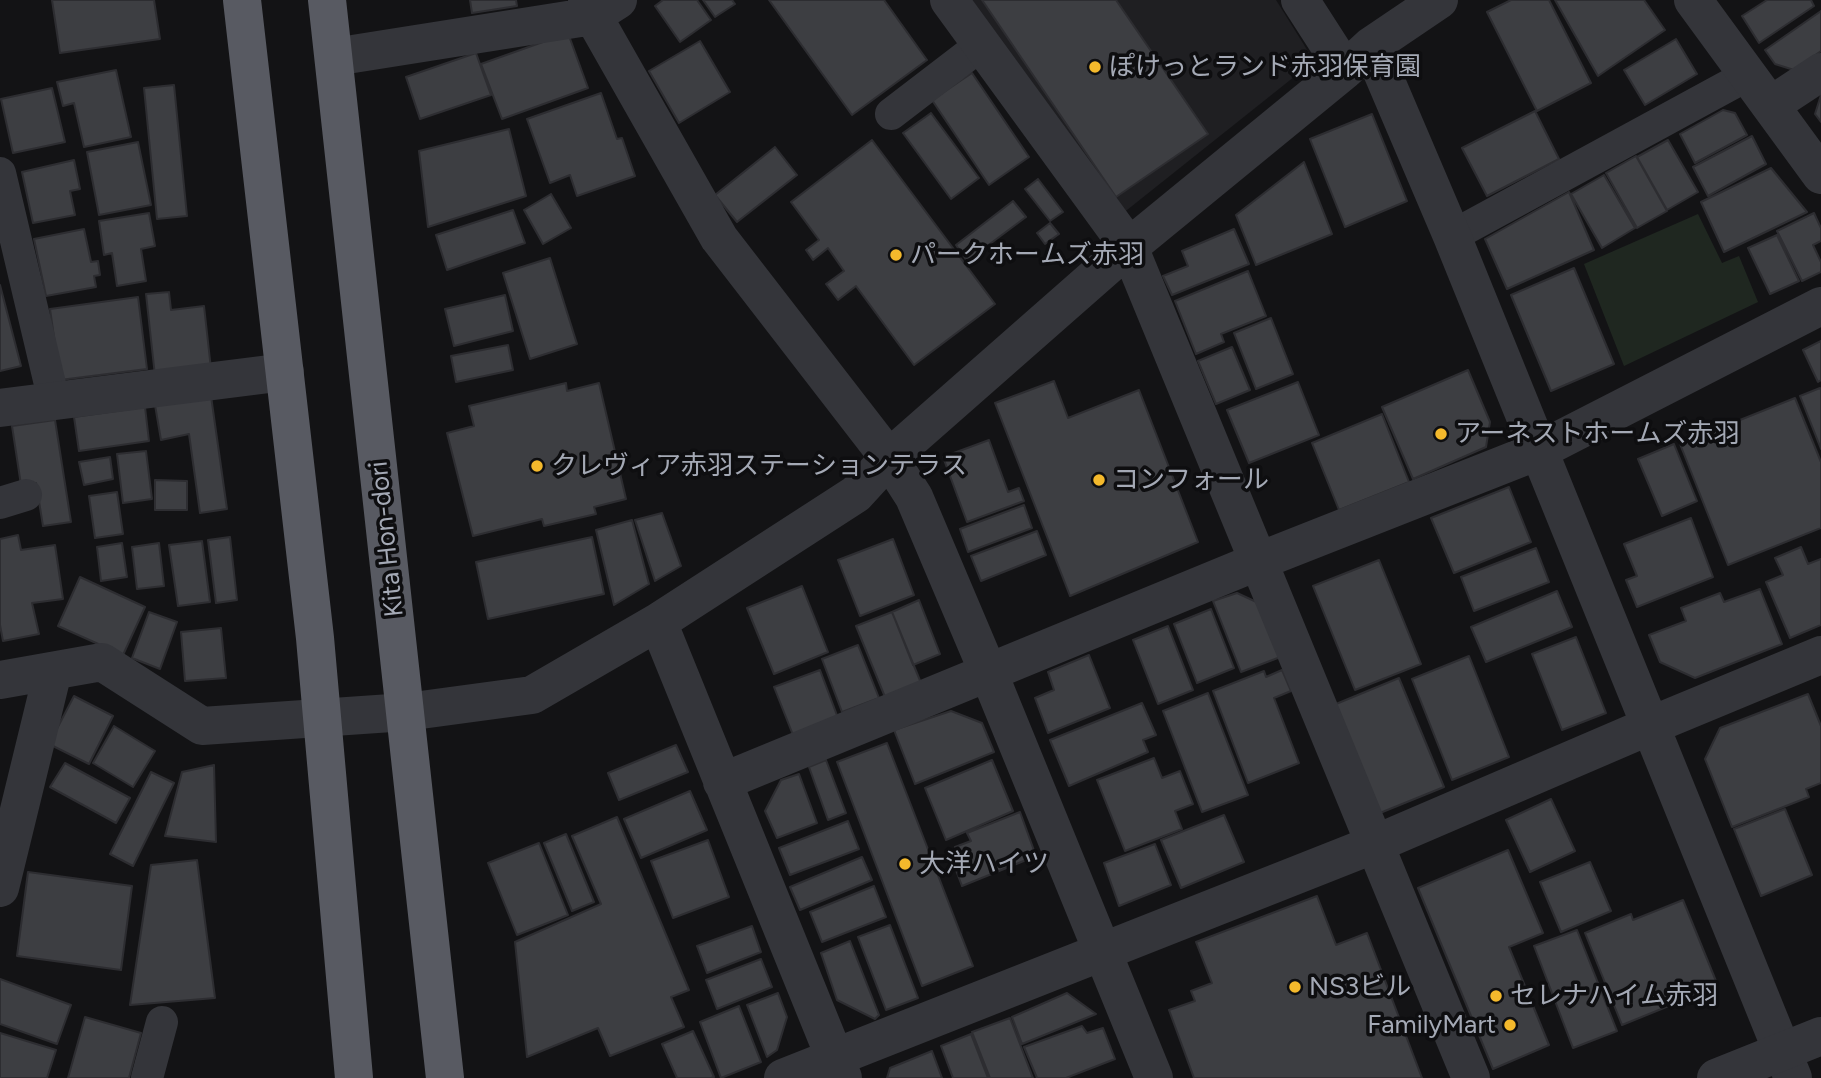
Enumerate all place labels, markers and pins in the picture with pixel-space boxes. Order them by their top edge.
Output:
place label: ぽけっとランド赤羽保育園 [1109,51,1421,83]
marker: ぽけっとランド赤羽保育園 [1087,59,1103,75]
place label: パークホームズ赤羽 [910,239,1144,271]
marker: パークホームズ赤羽 [888,247,904,263]
place label: アーネストホームズ赤羽 [1455,418,1739,450]
marker: アーネストホームズ赤羽 [1433,426,1449,442]
place label: クレヴィア赤羽ステーションテラス [551,450,967,482]
marker: クレヴィア赤羽ステーションテラス [529,458,545,474]
place label: コンフォール [1113,464,1269,496]
marker: コンフォール [1091,472,1107,488]
place label: 大洋ハイツ [919,848,1049,880]
marker: 大洋ハイツ [897,856,913,872]
place label: NS3ビル [1309,971,1411,1003]
marker: NS3ビル [1287,979,1303,995]
place label: セレナハイム赤羽 [1510,980,1718,1012]
marker: セレナハイム赤羽 [1488,988,1504,1004]
place label: FamilyMart [1367,1009,1496,1041]
marker: FamilyMart [1502,1017,1518,1033]

